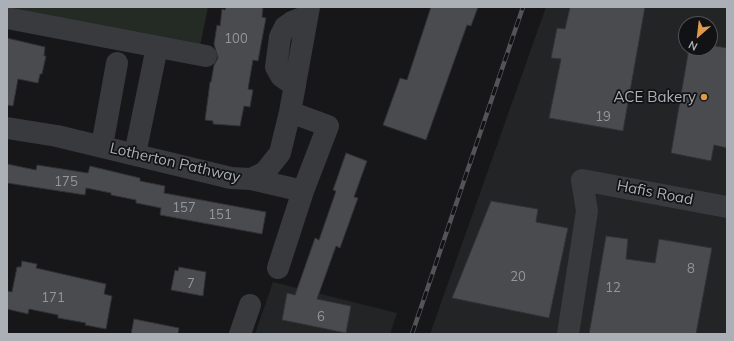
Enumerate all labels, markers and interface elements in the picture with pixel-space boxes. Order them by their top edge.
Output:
north arrow [678,16,718,56]
house number: 100 [224,31,248,47]
text: N [686,38,700,54]
place label: ACE Bakery [613,88,696,106]
marker: ACE Bakery [699,92,709,102]
house number: 19 [595,109,611,125]
street label: Lotherton Pathway [108,139,242,187]
house number: 175 [54,174,78,190]
street label: Hafis Road [615,177,695,209]
house number: 157 [172,200,196,216]
house number: 151 [208,207,232,223]
house number: 8 [687,261,695,277]
house number: 20 [510,269,526,285]
house number: 7 [187,276,195,292]
house number: 12 [605,280,621,296]
house number: 171 [41,290,65,306]
house number: 6 [317,309,325,325]

